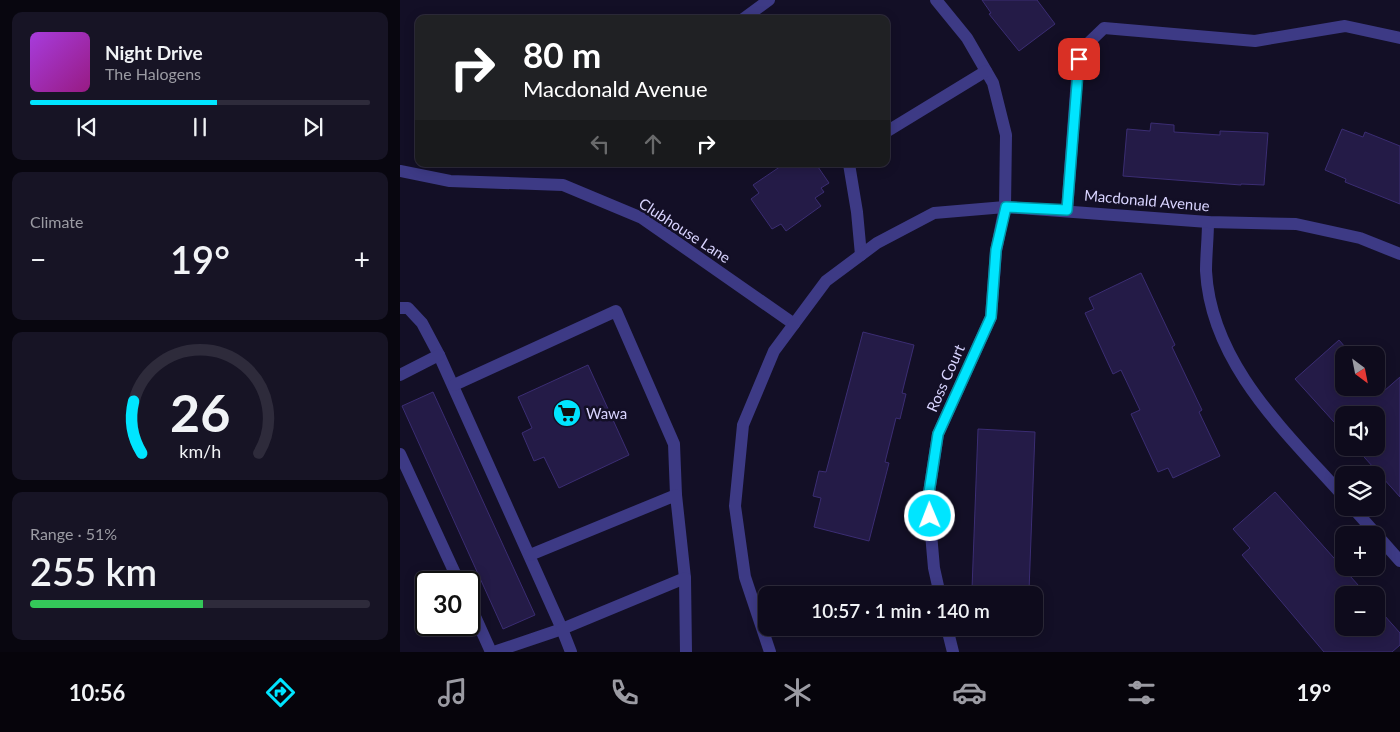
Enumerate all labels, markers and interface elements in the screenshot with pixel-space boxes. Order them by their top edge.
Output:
text: 80 m [523,33,601,75]
icon: right [440,35,505,100]
pin [1058,38,1100,80]
text: Night Drive [105,41,203,64]
icon: arrive [1065,45,1093,73]
text: The Halogens [105,64,201,83]
text: Macdonald Avenue [523,75,708,102]
icon: previous [73,113,101,141]
icon: pause [186,113,214,141]
icon: next [299,113,327,141]
icon: left [586,130,614,158]
icon: ahead [639,130,667,158]
icon: right [692,130,720,158]
street label: Macdonald Avenue [1084,186,1211,214]
street label: Clubhouse Lane [636,194,734,266]
text: Climate [30,212,83,231]
text: 19° [170,236,230,282]
text: − [30,242,46,276]
text: + [354,242,370,276]
street label: Ross Court [922,341,968,414]
north arrow [1335,346,1385,396]
map controls [1335,346,1385,636]
text: 26 [170,381,230,443]
supermarket icon: Wawa [552,398,582,428]
place label: Wawa [586,404,627,422]
button: sound [1335,406,1385,456]
text: km/h [179,440,221,462]
button: layers [1335,466,1385,516]
position arrow [903,489,955,541]
text: Range · 51% [30,524,117,543]
button: + [1335,526,1385,576]
text: 255 km [30,548,157,594]
speed limit sign: 30 [415,571,480,636]
button: − [1335,586,1385,636]
text: 10:57 · 1 min · 140 m [811,599,990,622]
icon: directions [263,675,298,710]
icon: music [435,675,470,710]
icon: phone [607,675,642,710]
icon: climate [780,675,815,710]
icon: car [952,675,987,710]
icon: filters [1124,675,1159,710]
text: 10:56 [69,679,125,706]
text: 19° [1297,679,1331,706]

